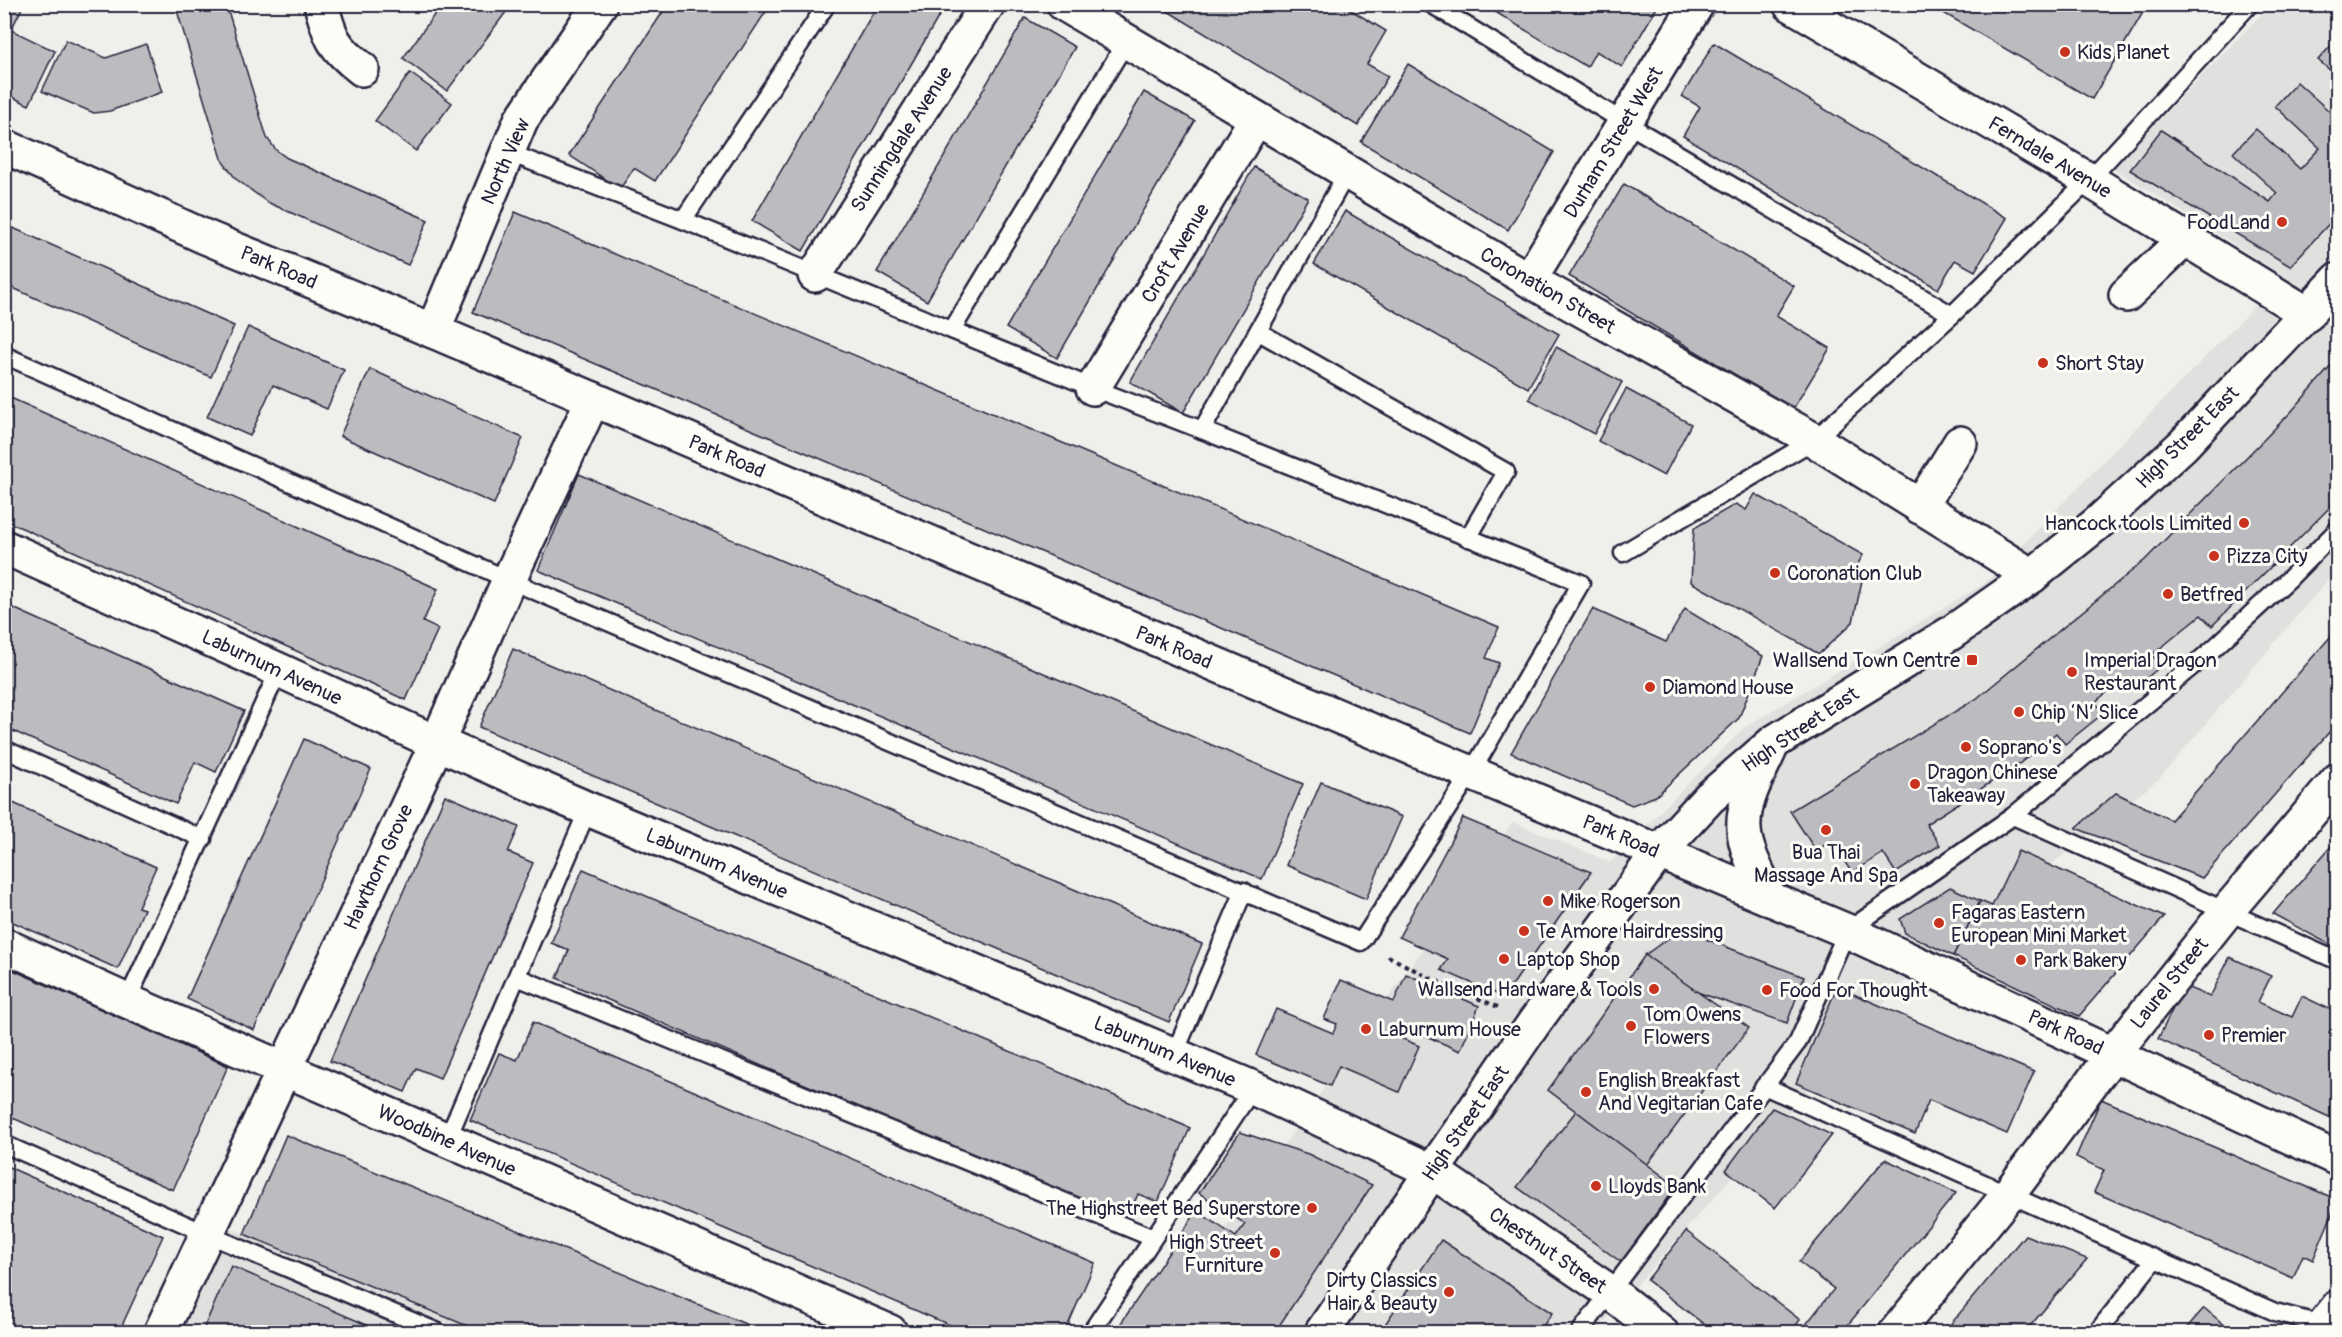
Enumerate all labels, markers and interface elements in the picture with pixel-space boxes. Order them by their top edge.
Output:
place label: Kids Planet [2077,40,2170,65]
marker: Kids Planet [2058,45,2072,59]
street label: Durham Street West [1558,61,1669,223]
street label: Sunningdale Avenue [845,62,958,217]
street label: Ferndale Avenue [1984,111,2116,204]
street label: North View [475,114,536,208]
street label: Croft Avenue [1136,199,1215,308]
place label: FoodLand [2187,210,2270,235]
marker: FoodLand [2275,215,2289,229]
street label: Park Road [237,240,321,295]
street label: Coronation Street [1475,241,1621,340]
place label: Short Stay [2055,351,2144,376]
marker: Short Stay [2036,356,2050,370]
street label: High Street East [2131,380,2245,494]
street label: Park Road [685,429,769,484]
place label: Hancock tools Limited [2045,511,2232,536]
marker: Hancock tools Limited [2237,516,2251,530]
place label: Pizza City [2226,544,2308,569]
marker: Pizza City [2207,549,2221,563]
place label: Coronation Club [1787,561,1922,586]
marker: Coronation Club [1768,566,1782,580]
place label: Betfred [2180,582,2244,607]
marker: Betfred [2161,587,2175,601]
street label: Park Road [1132,620,1216,675]
street label: Laburnum Avenue [198,624,346,711]
place label: Wallsend Town Centre [1773,648,1960,673]
place label: Imperial Dragon Restaurant [2084,648,2217,696]
marker: Wallsend Town Centre [1965,653,1979,667]
marker: Imperial Dragon Restaurant [2065,665,2079,679]
place label: Diamond House [1662,675,1794,700]
marker: Diamond House [1643,680,1657,694]
street label: High Street East [1737,681,1864,778]
place label: Chip ‘N’ Slice [2031,700,2138,725]
marker: Chip ‘N’ Slice [2012,705,2026,719]
place label: Soprano's [1978,735,2061,760]
marker: Soprano's [1959,740,1973,754]
place label: Dragon Chinese Takeaway [1927,760,2058,808]
marker: Dragon Chinese Takeaway [1908,777,1922,791]
street label: Hawthorn Grove [338,800,419,934]
street label: Park Road [1579,809,1663,864]
street label: Laburnum Avenue [642,822,792,905]
marker: Bua Thai Massage And Spa [1819,823,1833,837]
place label: Bua Thai Massage And Spa [1754,840,1898,888]
place label: Mike Rogerson [1560,889,1681,914]
marker: Mike Rogerson [1541,894,1555,908]
place label: Fagaras Eastern European Mini Market [1951,900,2128,948]
marker: Fagaras Eastern European Mini Market [1932,916,1946,930]
place label: Te Amore Hairdressing [1536,919,1723,944]
marker: Te Amore Hairdressing [1517,924,1531,938]
street label: Laurel Street [2125,932,2214,1034]
place label: Laptop Shop [1516,947,1620,972]
place label: Park Bakery [2033,948,2127,973]
marker: Laptop Shop [1497,952,1511,966]
marker: Park Bakery [2014,953,2028,967]
place label: Wallsend Hardware & Tools [1418,977,1642,1002]
place label: Food For Thought [1779,978,1929,1003]
marker: Wallsend Hardware & Tools [1647,982,1661,996]
marker: Food For Thought [1760,983,1774,997]
place label: Tom Owens Flowers [1643,1002,1741,1050]
street label: Park Road [2024,1004,2108,1061]
street label: Laburnum Avenue [1090,1010,1240,1093]
place label: Laburnum House [1378,1017,1521,1042]
marker: Tom Owens Flowers [1624,1019,1638,1033]
marker: Laburnum House [1359,1022,1373,1036]
place label: Premier [2221,1023,2286,1048]
marker: Premier [2202,1028,2216,1042]
street label: High Street East [1416,1060,1515,1186]
place label: English Breakfast And Vegitarian Cafe [1598,1068,1763,1116]
marker: English Breakfast And Vegitarian Cafe [1579,1085,1593,1099]
street label: Woodbine Avenue [374,1099,520,1182]
place label: Lloyds Bank [1608,1174,1707,1199]
marker: Lloyds Bank [1589,1179,1603,1193]
place label: The Highstreet Bed Superstore [1046,1196,1300,1221]
marker: The Highstreet Bed Superstore [1305,1201,1319,1215]
street label: Chestnut Street [1484,1202,1612,1299]
place label: High Street Furniture [1169,1230,1264,1278]
marker: High Street Furniture [1268,1246,1282,1260]
place label: Dirty Classics Hair & Beauty [1326,1268,1437,1316]
marker: Dirty Classics Hair & Beauty [1442,1285,1456,1299]

